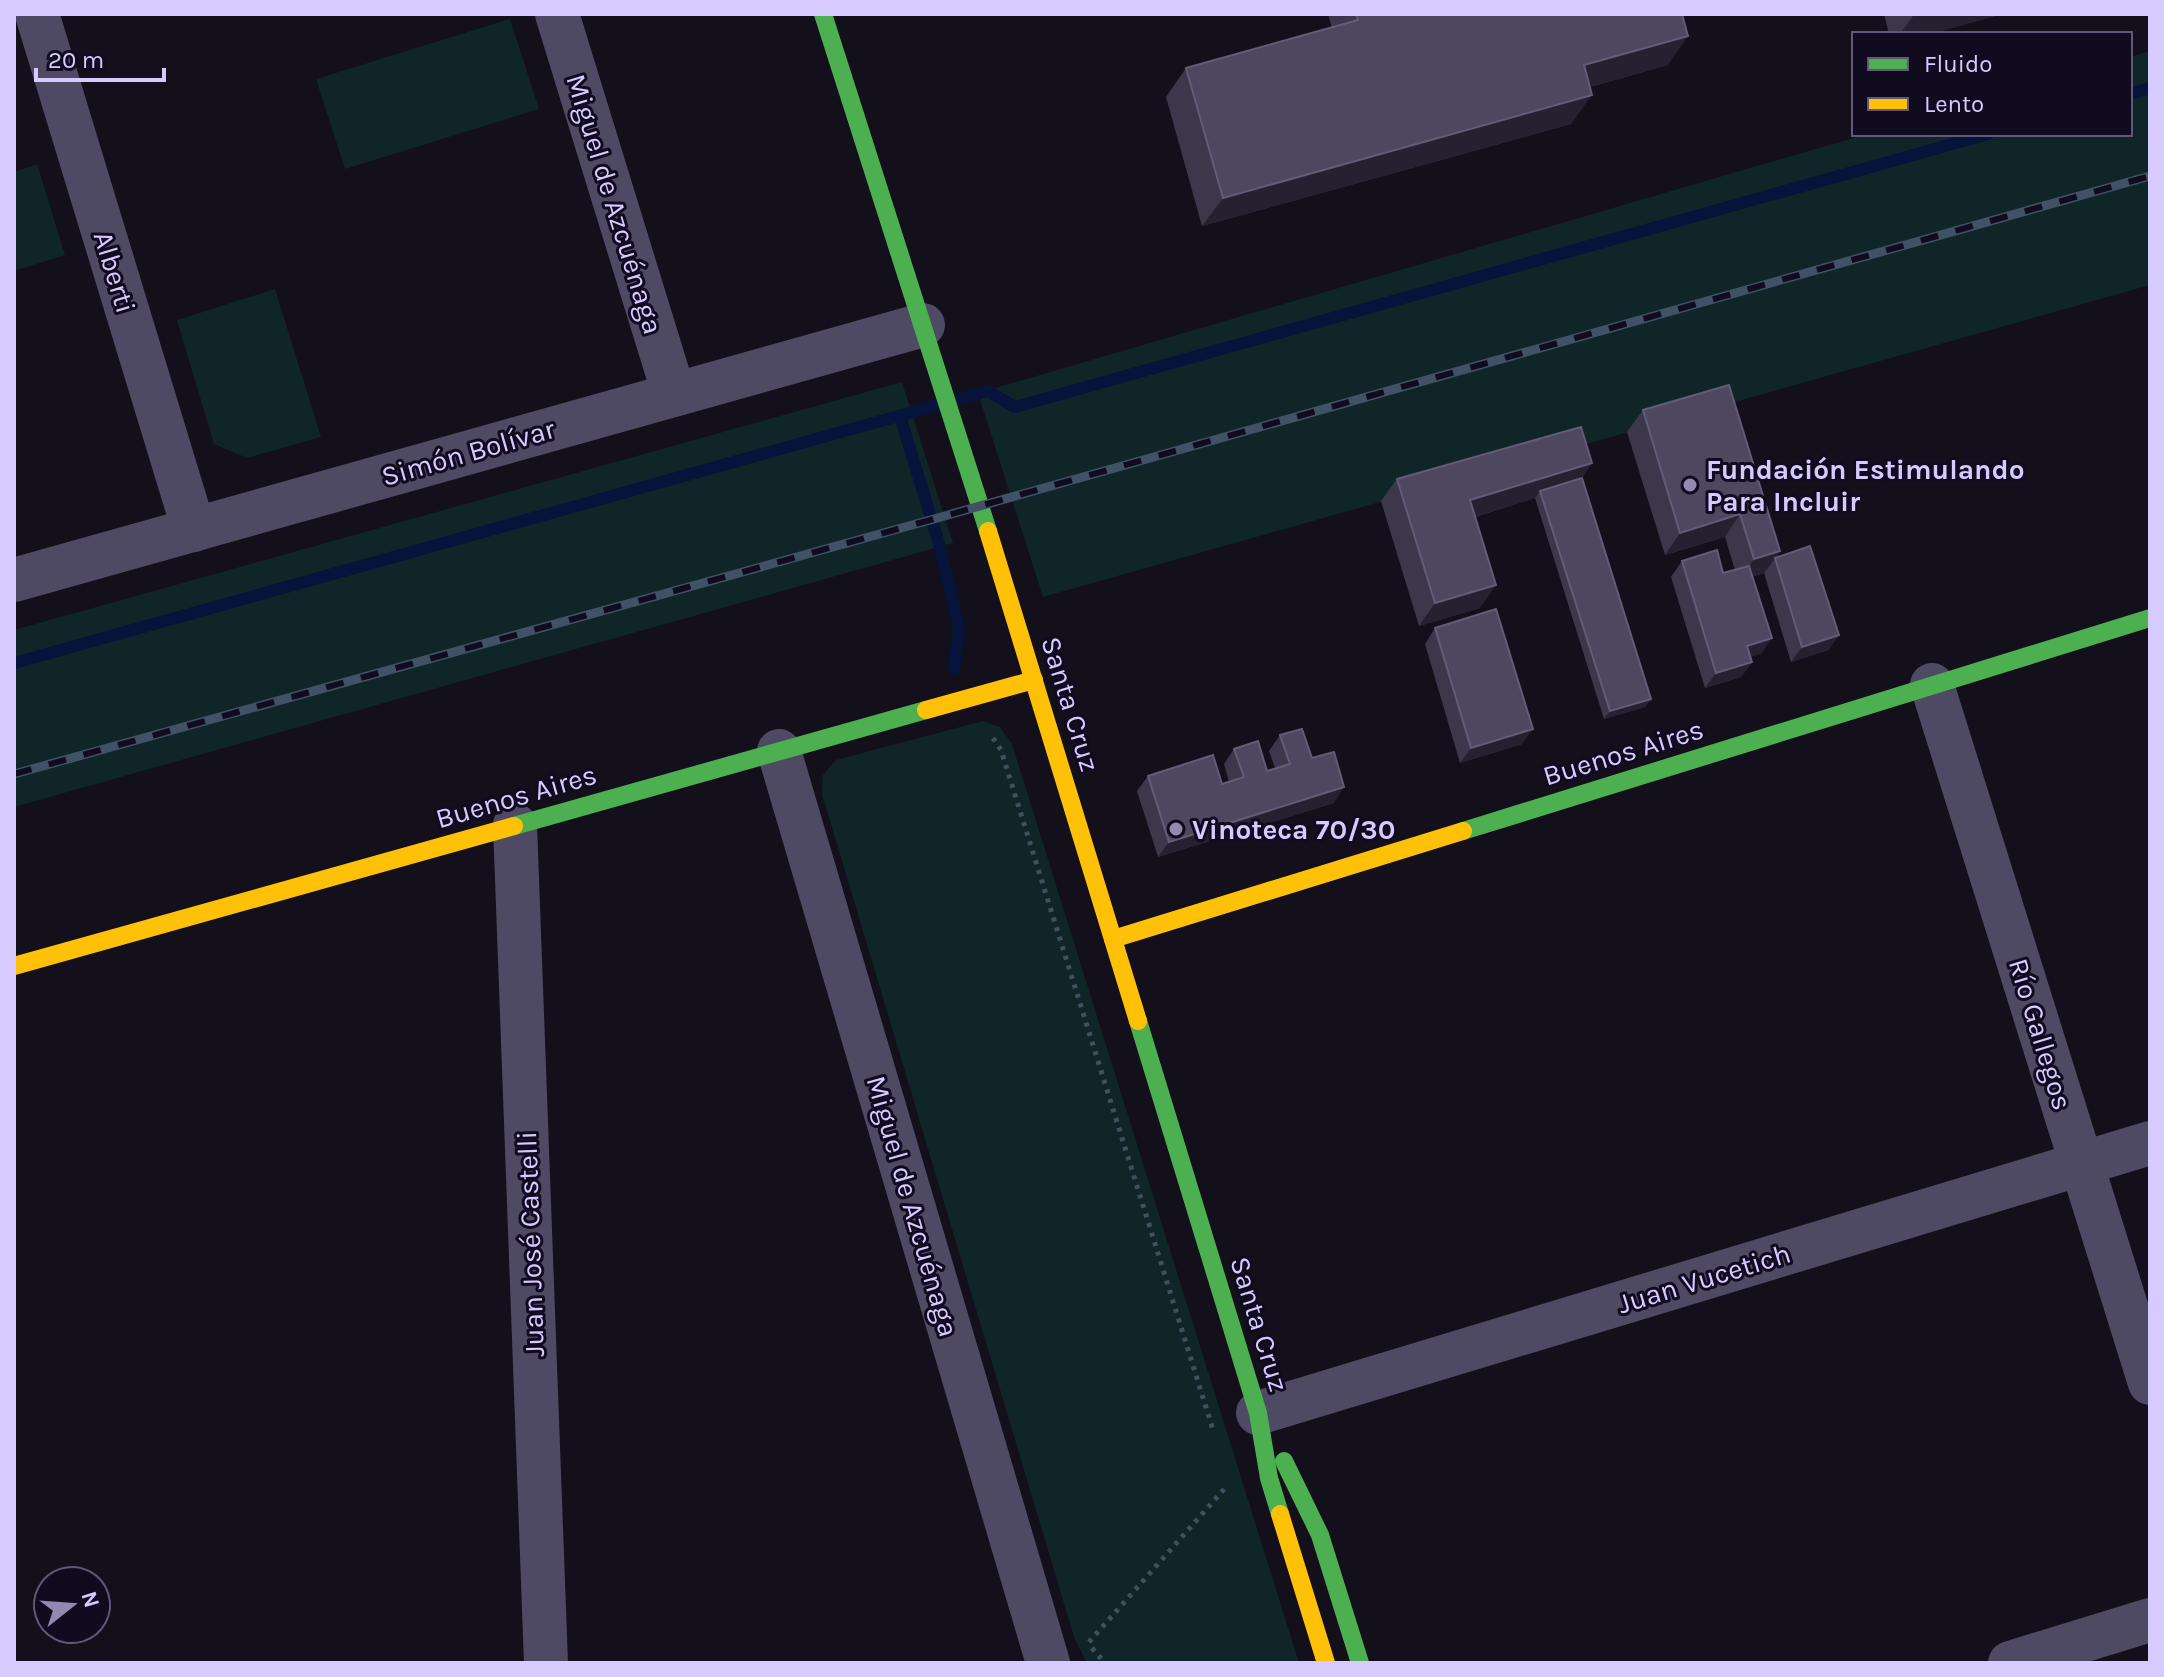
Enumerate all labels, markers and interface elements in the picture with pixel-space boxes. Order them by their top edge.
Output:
scale bar [36,32,164,82]
legend [1852,32,2132,136]
text: 20 m [48,46,104,74]
text: Fluido [1924,50,1992,78]
street label: Miguel de Azcuénaga [559,70,670,338]
text: Lento [1924,90,1984,118]
street label: Alberti [86,227,143,317]
street label: Simón Bolívar [378,412,559,493]
place label: Fundación Estimulando Para Incluir [1706,453,2025,518]
marker: Fundación Estimulando Para Incluir [1681,476,1699,494]
street label: Santa Cruz [1034,633,1107,776]
street label: Buenos Aires [1539,712,1707,793]
street label: Buenos Aires [432,758,600,835]
place label: Vinoteca 70/30 [1192,813,1396,846]
marker: Vinoteca 70/30 [1167,820,1185,838]
street label: Río Gallegos [2002,954,2079,1114]
street label: Miguel de Azcuénaga [859,1072,966,1340]
street label: Juan José Castelli [510,1131,551,1357]
street label: Juan Vucetich [1614,1237,1795,1320]
street label: Santa Cruz [1223,1253,1296,1396]
north arrow [32,1565,112,1645]
text: N [75,1588,105,1611]

